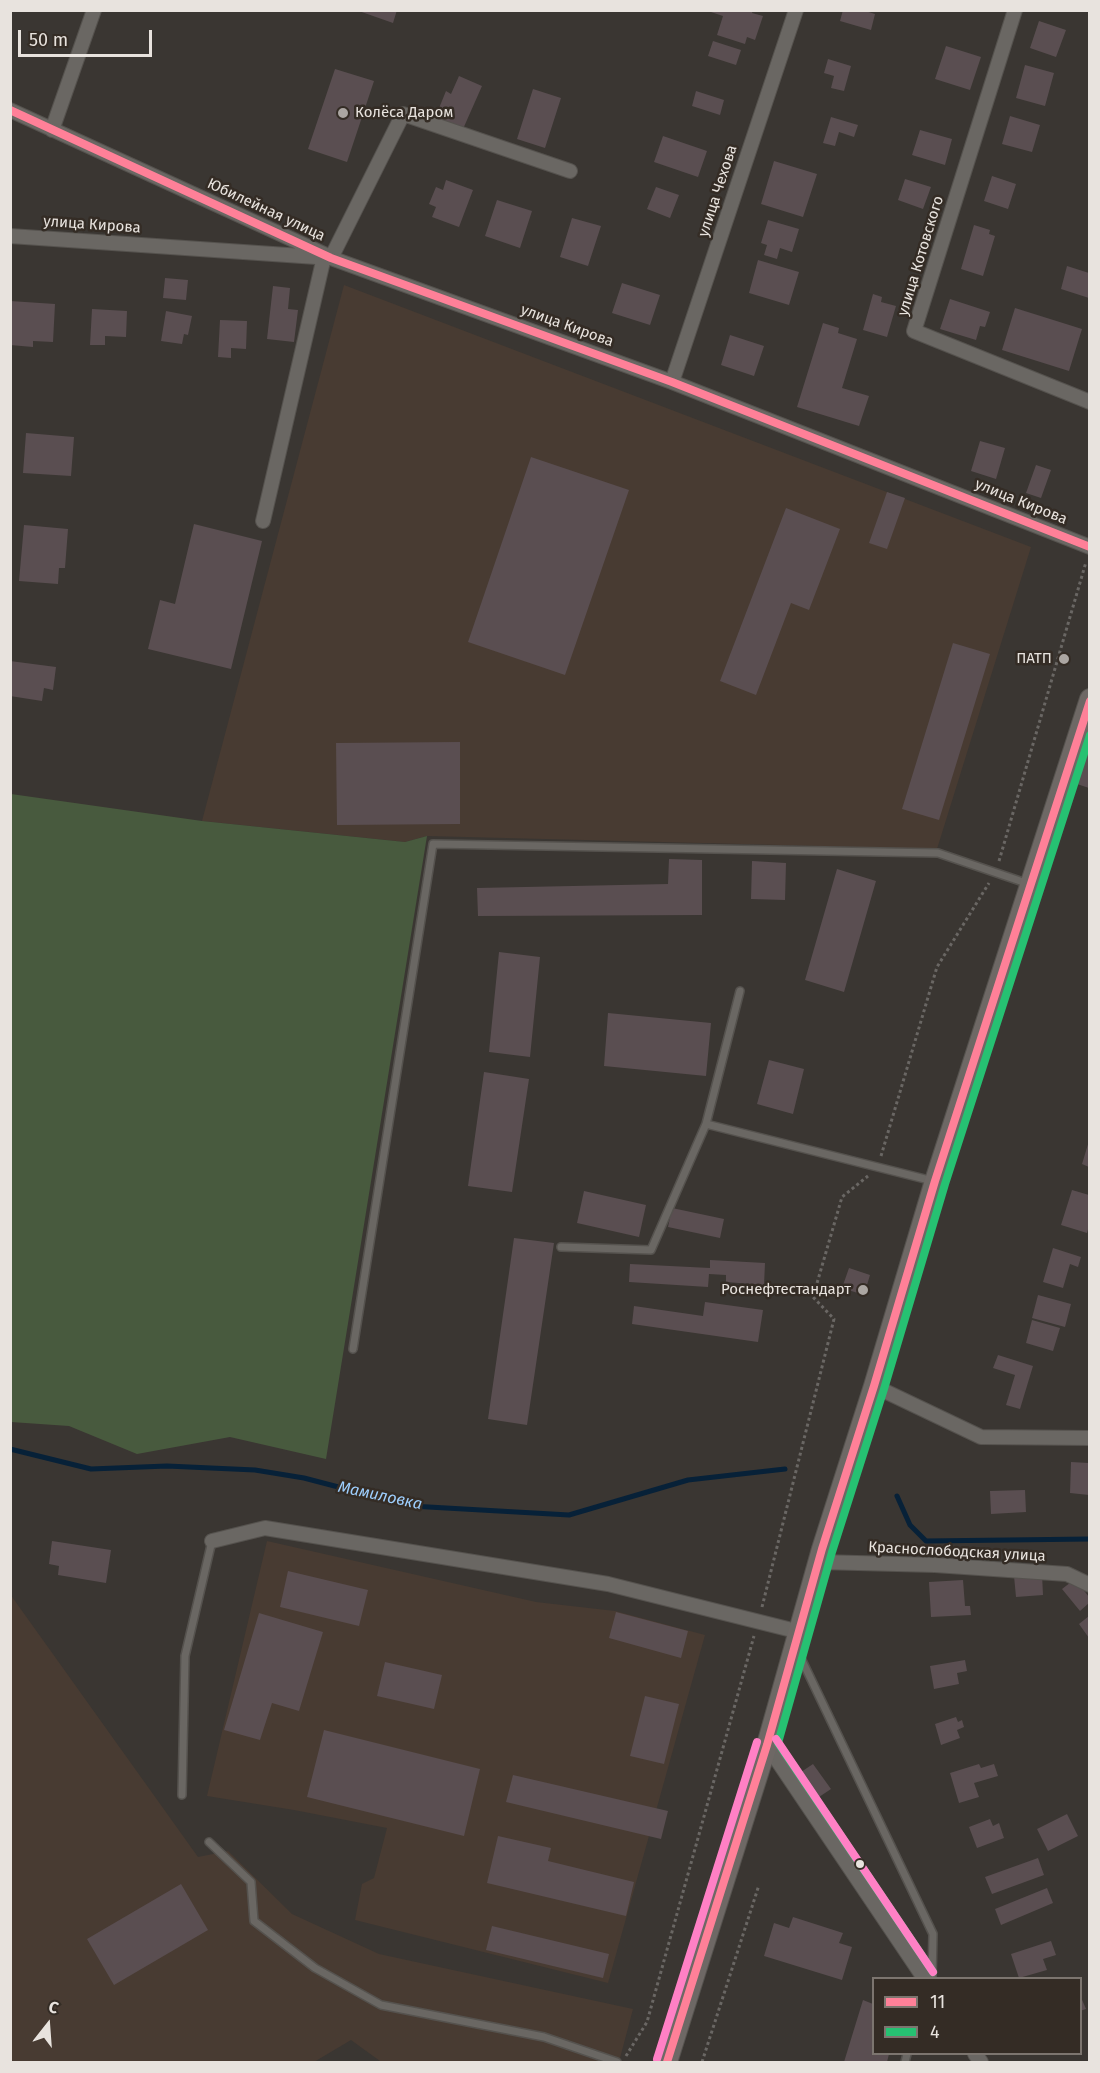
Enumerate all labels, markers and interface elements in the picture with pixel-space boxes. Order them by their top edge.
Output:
scale bar [21,18,154,56]
text: 50 m [29,29,68,51]
place label: Колёса Даром [355,104,453,122]
marker: Колёса Даром [336,106,350,120]
street label: улица Чехова [695,143,741,239]
street label: Юбилейная улица [204,175,328,245]
street label: улица Котовского [894,194,948,318]
street label: улица Кирова [43,213,141,237]
street label: улица Кирова [518,301,616,351]
street label: улица Кирова [972,475,1070,529]
place label: ПАТП [1016,650,1052,668]
marker: ПАТП [1057,652,1071,666]
place label: Роснефтестандарт [721,1281,851,1299]
marker: Роснефтестандарт [856,1283,870,1297]
water label: Мамиловка [336,1478,424,1514]
street label: Краснослободская улица [868,1538,1046,1566]
unlabelled marker [854,1858,866,1870]
legend [872,1977,1082,2055]
text: 11 [930,1991,945,2013]
north arrow [18,1995,78,2055]
text: С [46,1997,61,2018]
text: 4 [930,2021,940,2043]

